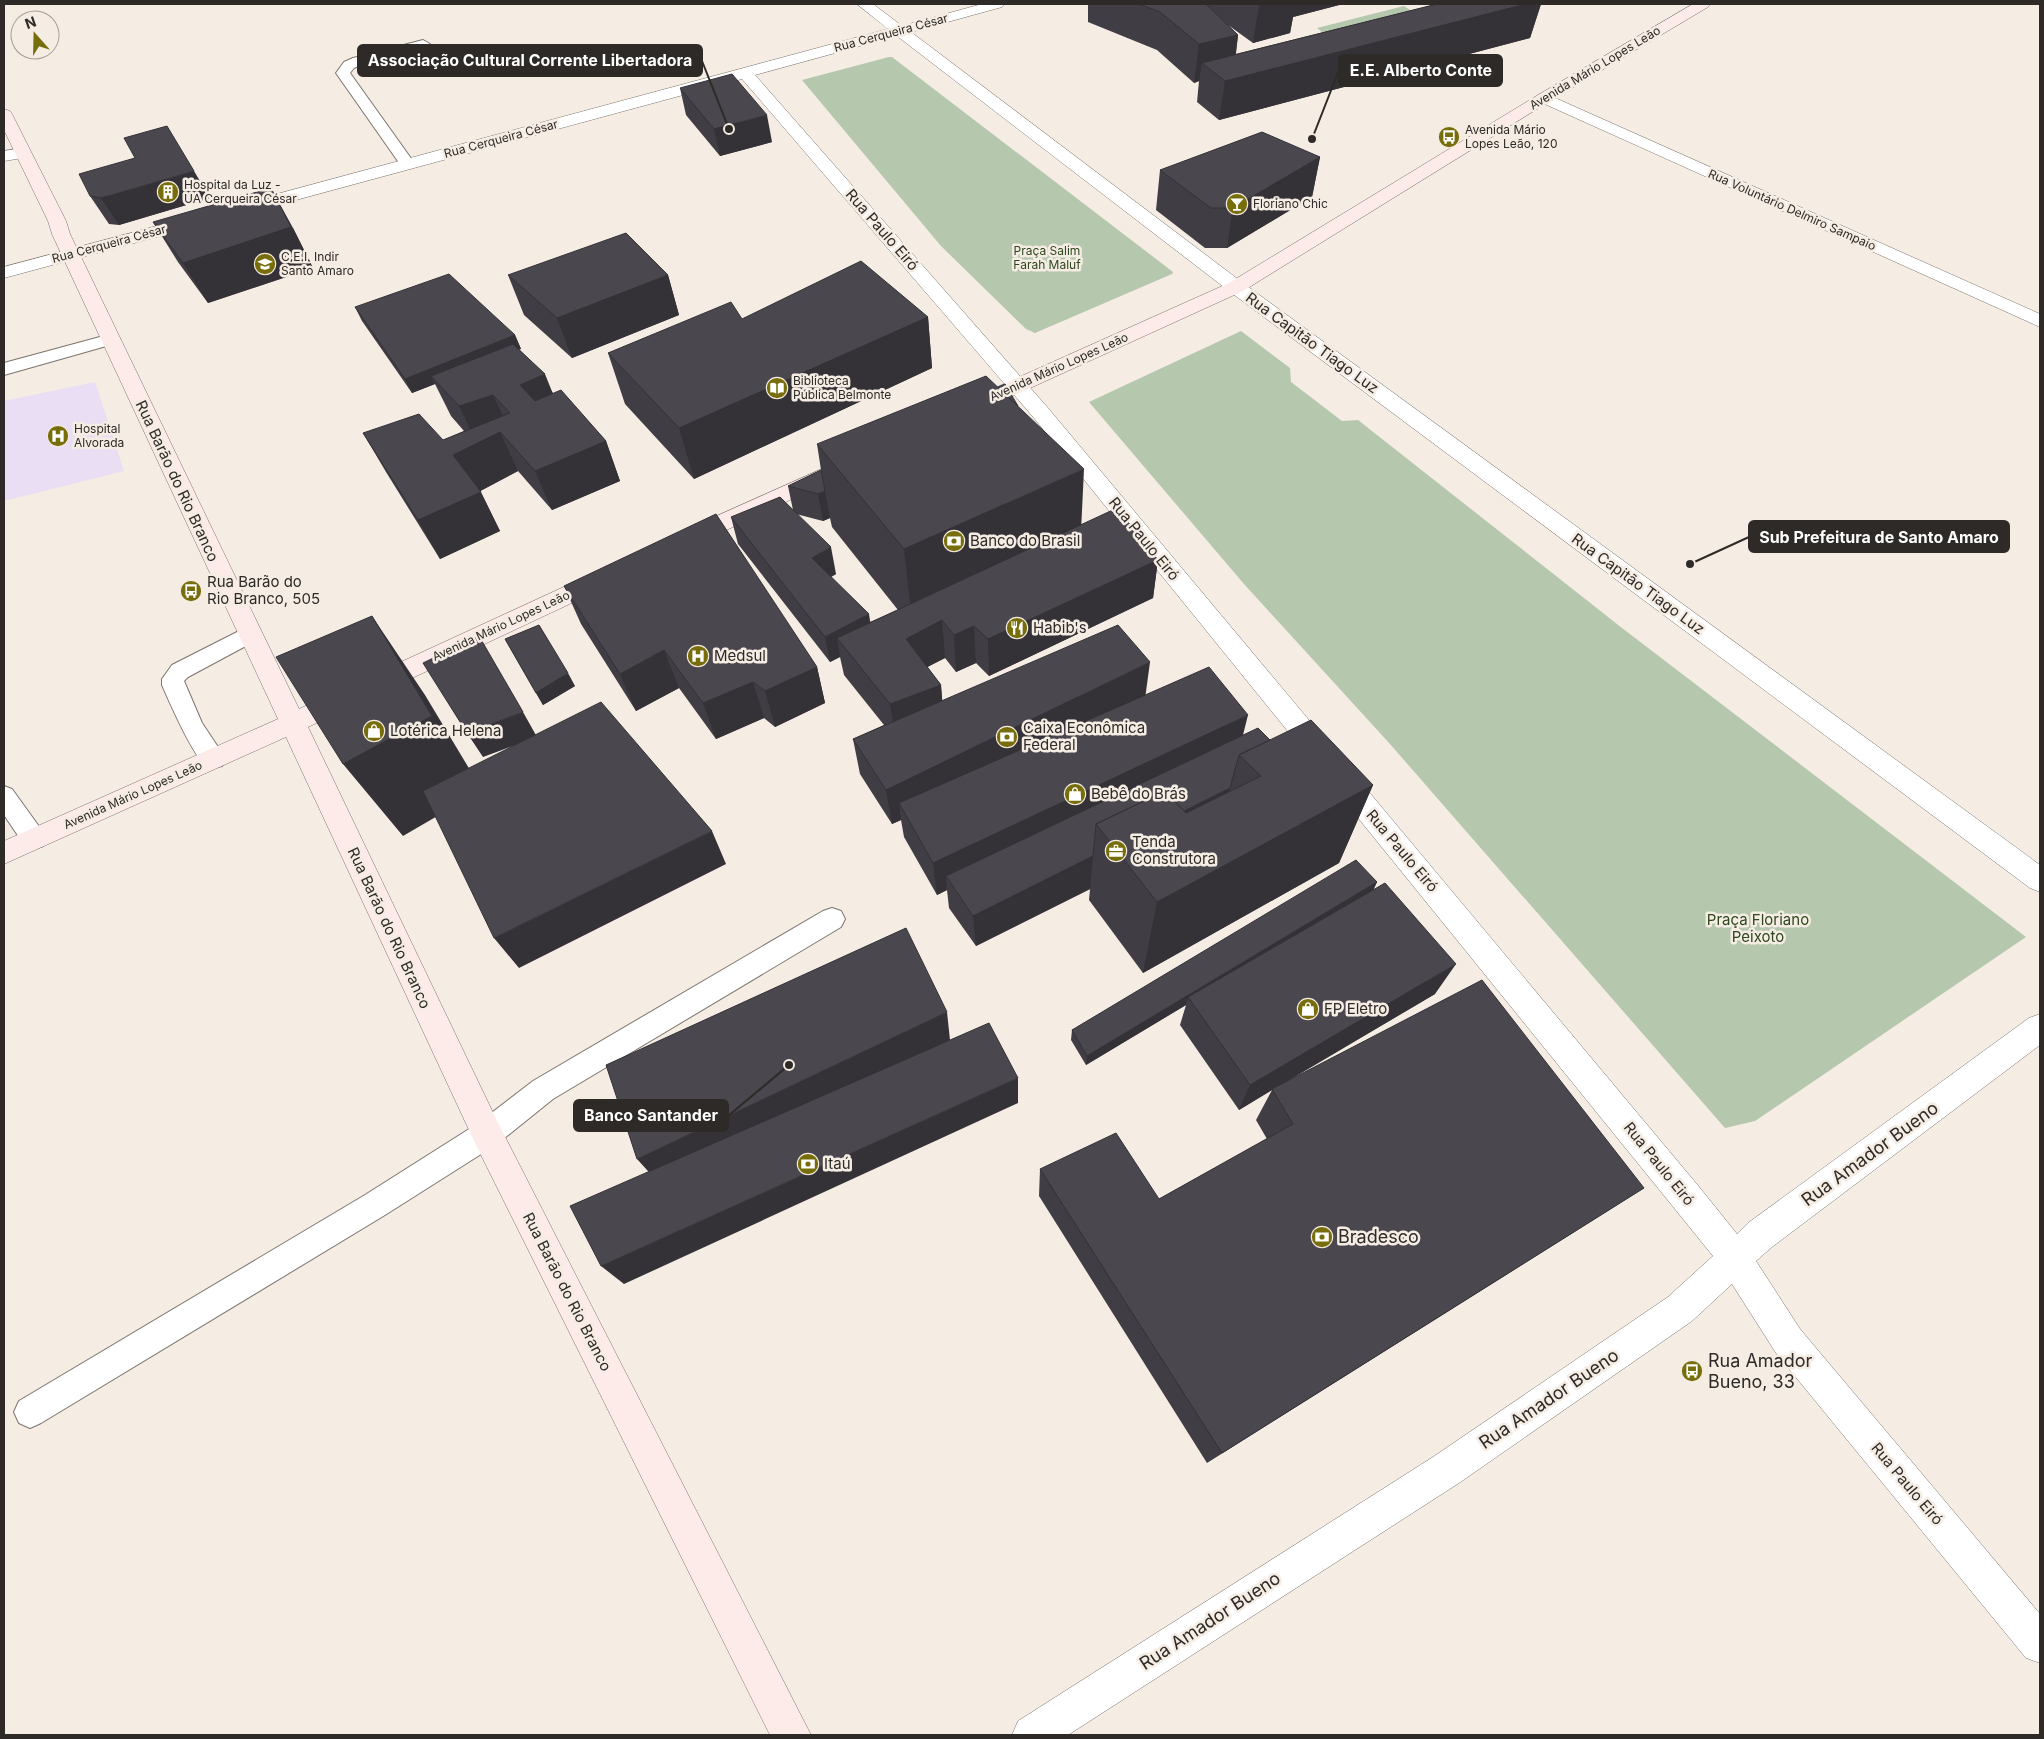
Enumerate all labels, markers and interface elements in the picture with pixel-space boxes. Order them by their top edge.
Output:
north arrow [10,10,60,60]
street label: Rua Cerqueira César [832,10,950,55]
text: N [22,13,38,32]
street label: Avenida Mário Lopes Leão [1527,22,1663,113]
callout: Associação Cultural Corrente Libertadora [358,45,702,76]
text: Associação Cultural Corrente Libertadora [368,50,692,70]
callout: E.E. Alberto Conte [1339,55,1502,86]
text: E.E. Alberto Conte [1350,60,1492,80]
street label: Rua Cerqueira César [442,116,560,161]
place label: Avenida Mário Lopes Leão, 120 [1465,122,1557,151]
bus stop icon: Avenida Mário Lopes Leão, 120 [1437,125,1461,149]
street label: Rua Voluntário Delmiro Sampaio [1706,166,1878,253]
place label: Hospital da Luz - UA Cerqueira César [184,177,297,206]
building icon: Hospital da Luz - UA Cerqueira César [156,180,180,204]
street label: Rua Paulo Eiró [842,185,923,274]
bar icon: Floriano Chic [1225,192,1249,216]
place label: Floriano Chic [1253,196,1328,211]
street label: Rua Cerqueira César [50,221,168,266]
park label: Praça Salim Farah Maluf [1013,243,1081,272]
place label: C.E.I. Indir Santo Amaro [281,249,354,278]
school or university icon: C.E.I. Indir Santo Amaro [253,252,277,276]
street label: Rua Capitão Tiago Luz [1242,288,1383,397]
street label: Avenida Mário Lopes Leão [987,329,1130,404]
place label: Biblioteca Pública Belmonte [793,373,891,402]
library icon: Biblioteca Pública Belmonte [765,376,789,400]
street label: Rua Barão do Rio Branco [132,397,223,565]
place label: Hospital Alvorada [74,421,124,450]
hospital icon: Hospital Alvorada [46,424,70,448]
street label: Rua Paulo Eiró [1105,493,1184,584]
callout: Sub Prefeitura de Santo Amaro [1749,521,2009,552]
text: Sub Prefeitura de Santo Amaro [1759,527,1999,547]
bank icon: Banco do Brasil [942,529,966,553]
street label: Rua Capitão Tiago Luz [1568,529,1709,638]
place label: Banco do Brasil [970,531,1080,550]
place label: Rua Barão do Rio Branco, 505 [207,572,320,608]
bus stop icon: Rua Barão do Rio Branco, 505 [179,579,203,603]
street label: Avenida Mário Lopes Leão [430,587,572,664]
restaurant icon: Habib's [1005,616,1029,640]
place label: Habib's [1033,618,1087,637]
hospital icon: Medsul [686,644,710,668]
place label: Medsul [714,646,766,665]
place label: Caixa Econômica Federal [1023,718,1145,754]
shop icon: Lotérica Helena [362,719,386,743]
place label: Lotérica Helena [390,721,501,740]
bank icon: Caixa Econômica Federal [995,725,1019,749]
street label: Avenida Mário Lopes Leão [61,757,204,832]
shop icon: Bebê do Brás [1063,782,1087,806]
place label: Bebê do Brás [1091,784,1186,803]
street label: Rua Paulo Eiró [1362,806,1442,896]
place label: Tenda Construtora [1132,832,1216,868]
office icon: Tenda Construtora [1104,839,1128,863]
street label: Rua Barão do Rio Branco [344,844,435,1012]
park label: Praça Floriano Peixoto [1707,910,1809,946]
shop icon: FP Eletro [1296,997,1320,1021]
place label: FP Eletro [1324,999,1387,1018]
street label: Rua Amador Bueno [1797,1097,1942,1210]
callout: Banco Santander [574,1100,728,1131]
text: Banco Santander [584,1105,718,1125]
street label: Rua Paulo Eiró [1620,1118,1699,1209]
bank icon: Itaú [796,1152,820,1176]
place label: Itaú [824,1154,851,1173]
street label: Rua Barão do Rio Branco [519,1209,616,1374]
bank icon: Bradesco [1310,1225,1334,1249]
place label: Bradesco [1338,1226,1419,1247]
street label: Rua Amador Bueno [1475,1344,1622,1453]
place label: Rua Amador Bueno, 33 [1708,1350,1813,1392]
bus stop icon: Rua Amador Bueno, 33 [1680,1359,1704,1383]
street label: Rua Paulo Eiró [1867,1439,1947,1529]
street label: Rua Amador Bueno [1135,1567,1284,1674]

